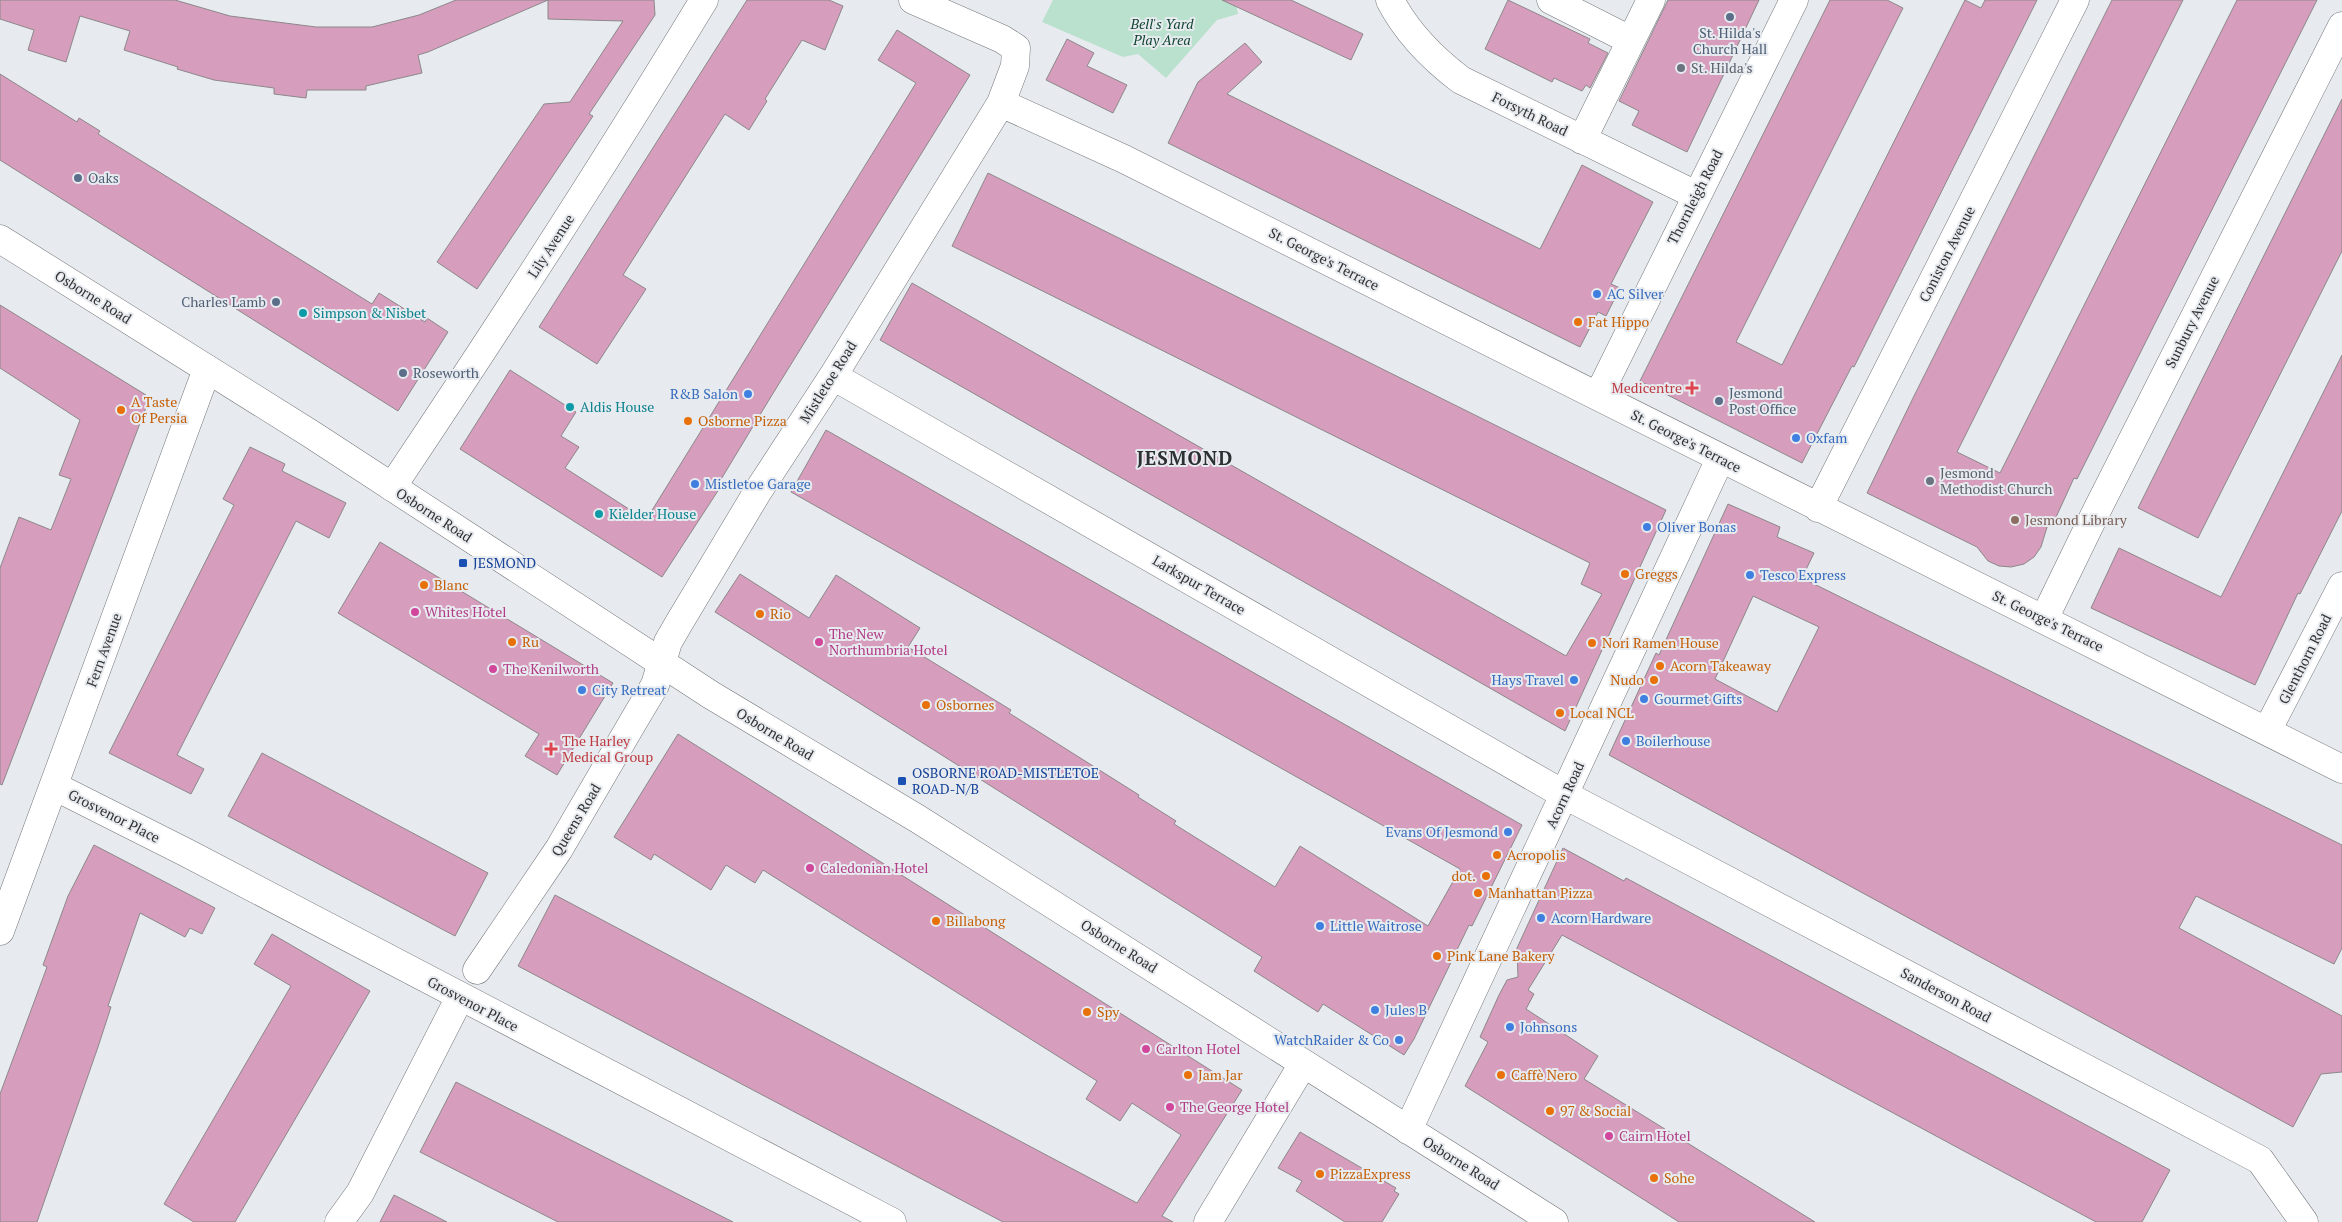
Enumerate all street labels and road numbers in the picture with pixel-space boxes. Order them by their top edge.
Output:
street label: Forsyth Road [1489,87,1571,140]
street label: Thornleigh Road [1662,146,1727,247]
street label: Coniston Avenue [1914,203,1979,305]
street label: Lily Avenue [523,210,578,281]
street label: St. George's Terrace [1266,223,1383,295]
street label: Osborne Road [51,265,135,328]
street label: Sunbury Avenue [2160,272,2223,371]
street label: Mistletoe Road [795,337,861,426]
street label: St. George's Terrace [1628,405,1745,477]
street label: Osborne Road [393,483,476,546]
street label: Larkspur Terrace [1149,550,1249,619]
street label: St. George's Terrace [1990,585,2107,656]
street label: Fern Avenue [81,610,126,689]
street label: Glenthorn Road [2274,610,2336,707]
street label: Osborne Road [733,703,818,764]
street label: Acorn Road [1541,758,1588,831]
street label: Queens Road [546,780,605,860]
street label: Grosvenor Place [65,784,163,847]
street label: Osborne Road [1077,914,1161,977]
street label: Sanderson Road [1898,963,1995,1026]
street label: Grosvenor Place [424,972,522,1036]
street label: Osborne Road [1419,1131,1503,1194]

